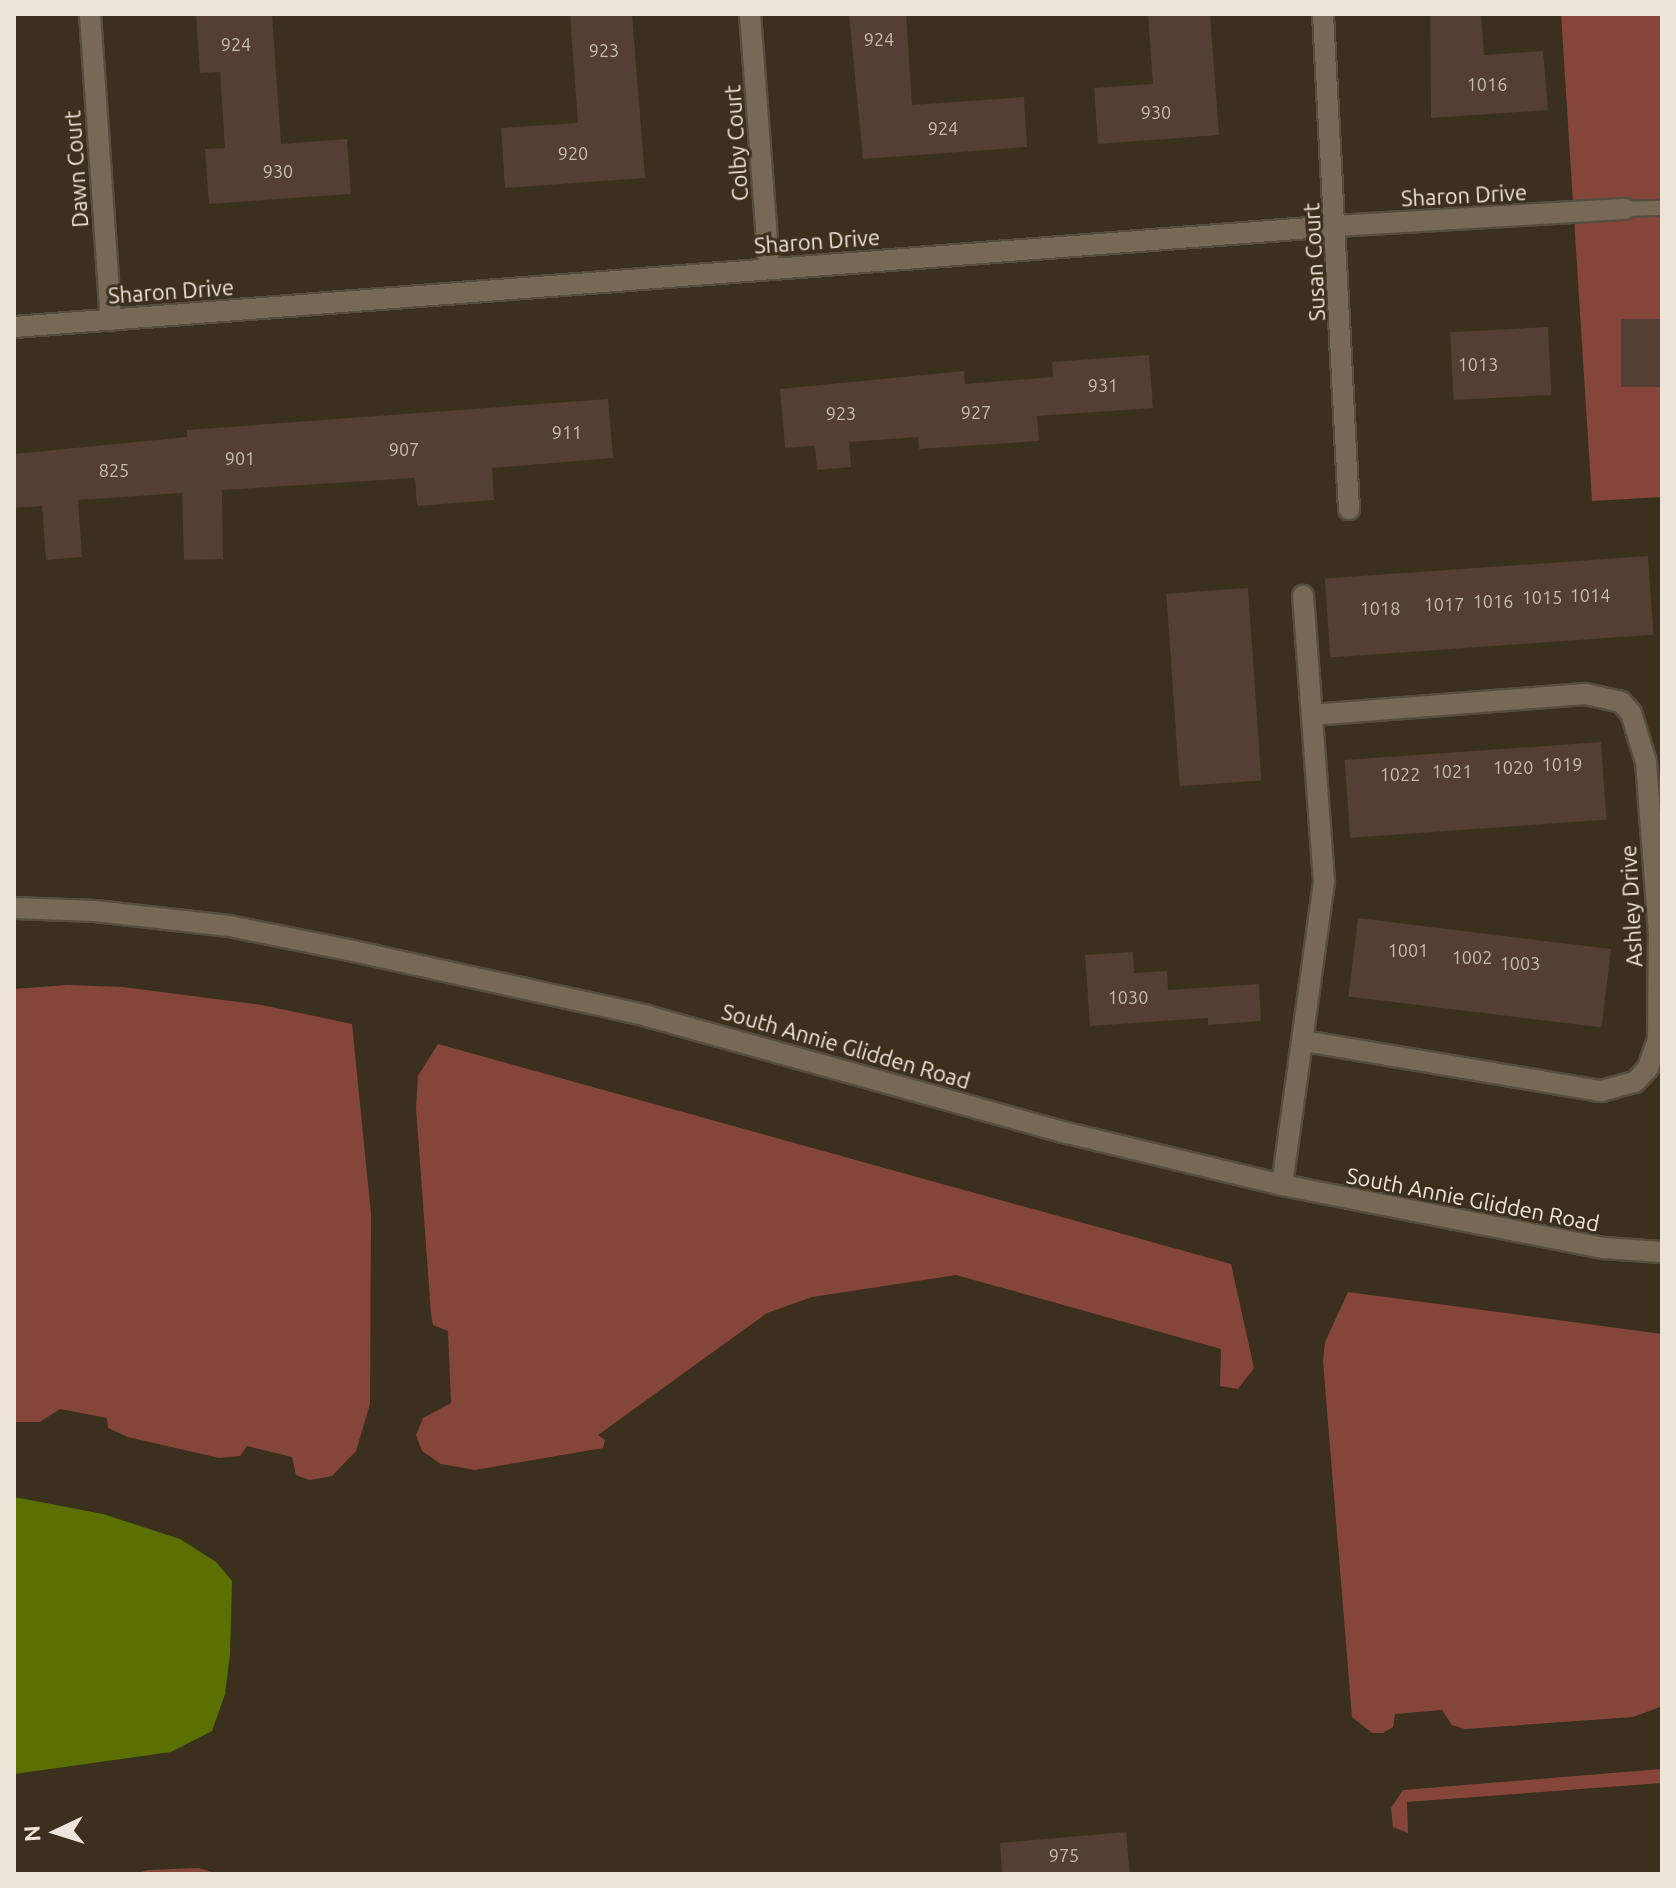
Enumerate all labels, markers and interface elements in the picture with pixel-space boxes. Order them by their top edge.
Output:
house number: 924 [864,28,894,50]
house number: 924 [221,33,251,55]
house number: 923 [589,39,619,61]
house number: 1016 [1467,73,1507,95]
street label: Colby Court [719,84,753,202]
house number: 930 [1141,101,1171,123]
street label: Dawn Court [59,110,93,228]
house number: 924 [928,117,958,139]
house number: 920 [558,142,588,164]
house number: 930 [263,160,293,182]
street label: Sharon Drive [1400,179,1528,211]
street label: Susan Court [1298,202,1330,322]
street label: Sharon Drive [753,223,881,259]
street label: Sharon Drive [107,273,235,309]
house number: 1013 [1458,353,1498,375]
house number: 931 [1088,374,1118,396]
house number: 927 [961,401,991,423]
house number: 923 [826,402,856,424]
house number: 911 [552,421,582,443]
house number: 907 [389,438,419,460]
house number: 901 [225,447,255,469]
house number: 825 [99,459,129,481]
house number: 1014 [1570,584,1610,606]
house number: 1015 [1522,586,1562,608]
house number: 1016 [1473,590,1513,612]
house number: 1017 [1424,593,1464,615]
house number: 1018 [1360,597,1400,619]
house number: 1019 [1542,753,1582,775]
house number: 1020 [1493,756,1533,778]
house number: 1021 [1432,760,1472,782]
house number: 1022 [1380,763,1420,785]
street label: Ashley Drive [1615,844,1647,968]
house number: 1001 [1388,939,1428,961]
house number: 1002 [1452,946,1492,968]
house number: 1003 [1500,952,1540,974]
house number: 1030 [1108,986,1148,1008]
street label: South Annie Glidden Road [719,998,973,1094]
street label: South Annie Glidden Road [1344,1162,1602,1236]
north arrow [16,1792,96,1872]
text: N [19,1825,45,1843]
house number: 975 [1049,1844,1079,1866]

